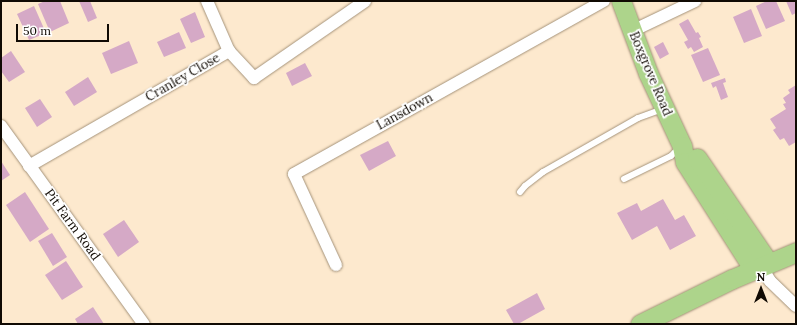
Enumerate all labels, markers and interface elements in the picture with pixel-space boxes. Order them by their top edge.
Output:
scale bar [18,16,111,42]
text: 50 m [23,23,51,38]
street label: Boxgrove Road [625,30,675,118]
street label: Cranley Close [143,50,223,106]
street label: Lansdown [374,90,436,134]
street label: Pit Farm Road [41,186,103,264]
north arrow [741,269,781,309]
text: N [757,270,765,284]

